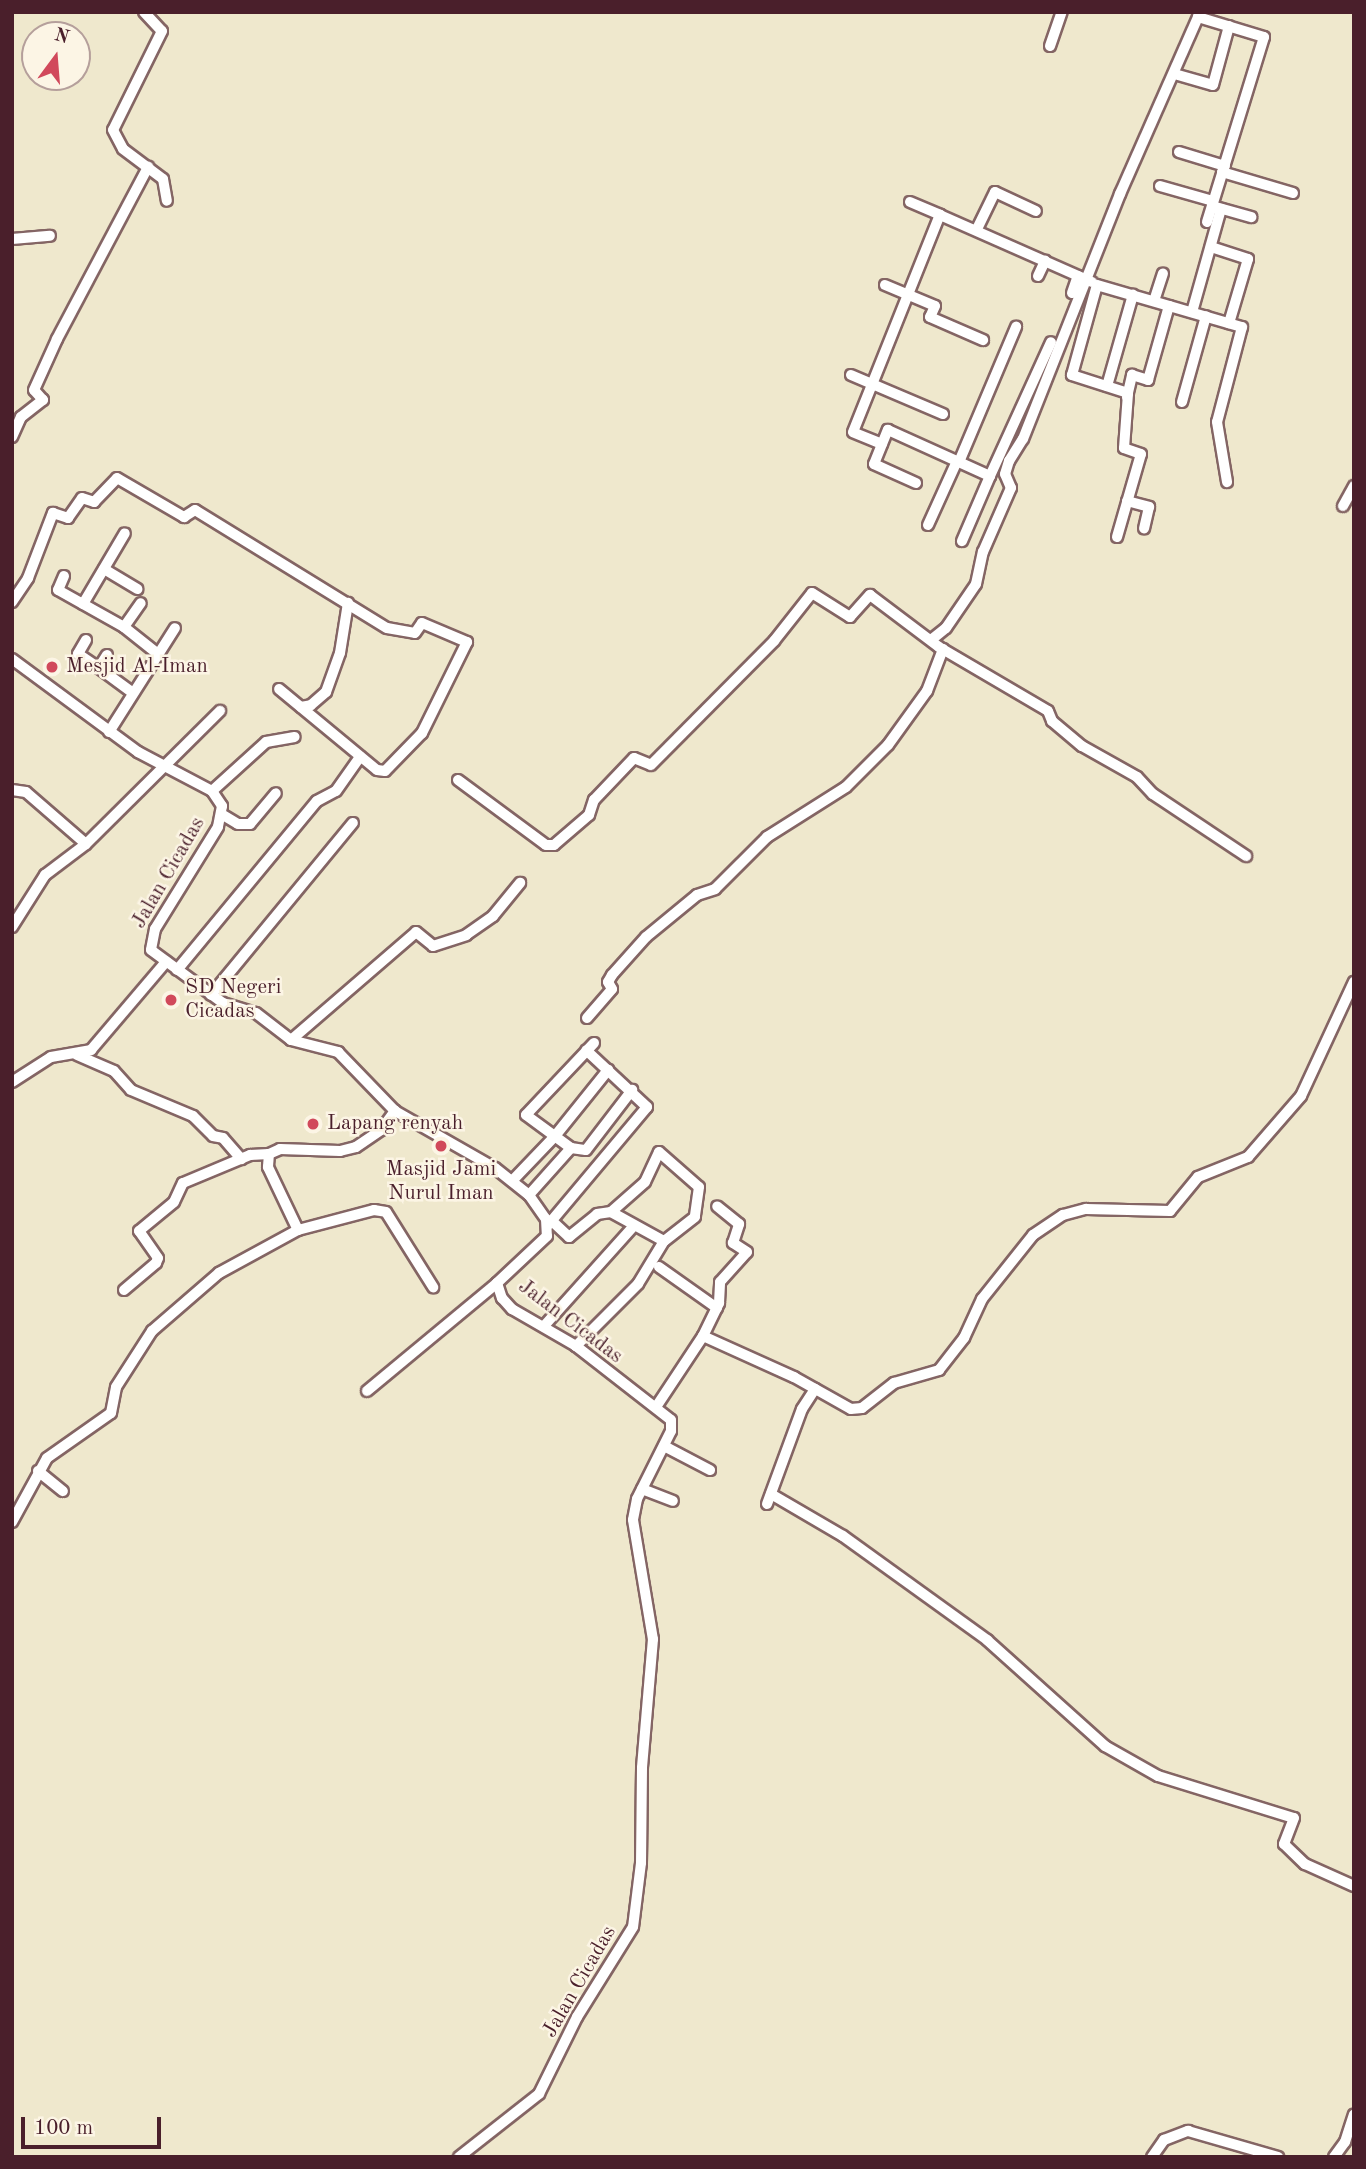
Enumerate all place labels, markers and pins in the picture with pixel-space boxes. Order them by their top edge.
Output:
place label: Mesjid Al-Iman [66,654,208,680]
marker: Mesjid Al-Iman [44,659,60,675]
place label: SD Negeri Cicadas [185,975,281,1025]
marker: SD Negeri Cicadas [163,992,179,1008]
place label: Lapang renyah [327,1111,463,1137]
marker: Lapang renyah [305,1116,321,1132]
marker: Masjid Jami Nurul Iman [433,1138,449,1154]
place label: Masjid Jami Nurul Iman [386,1157,496,1207]

